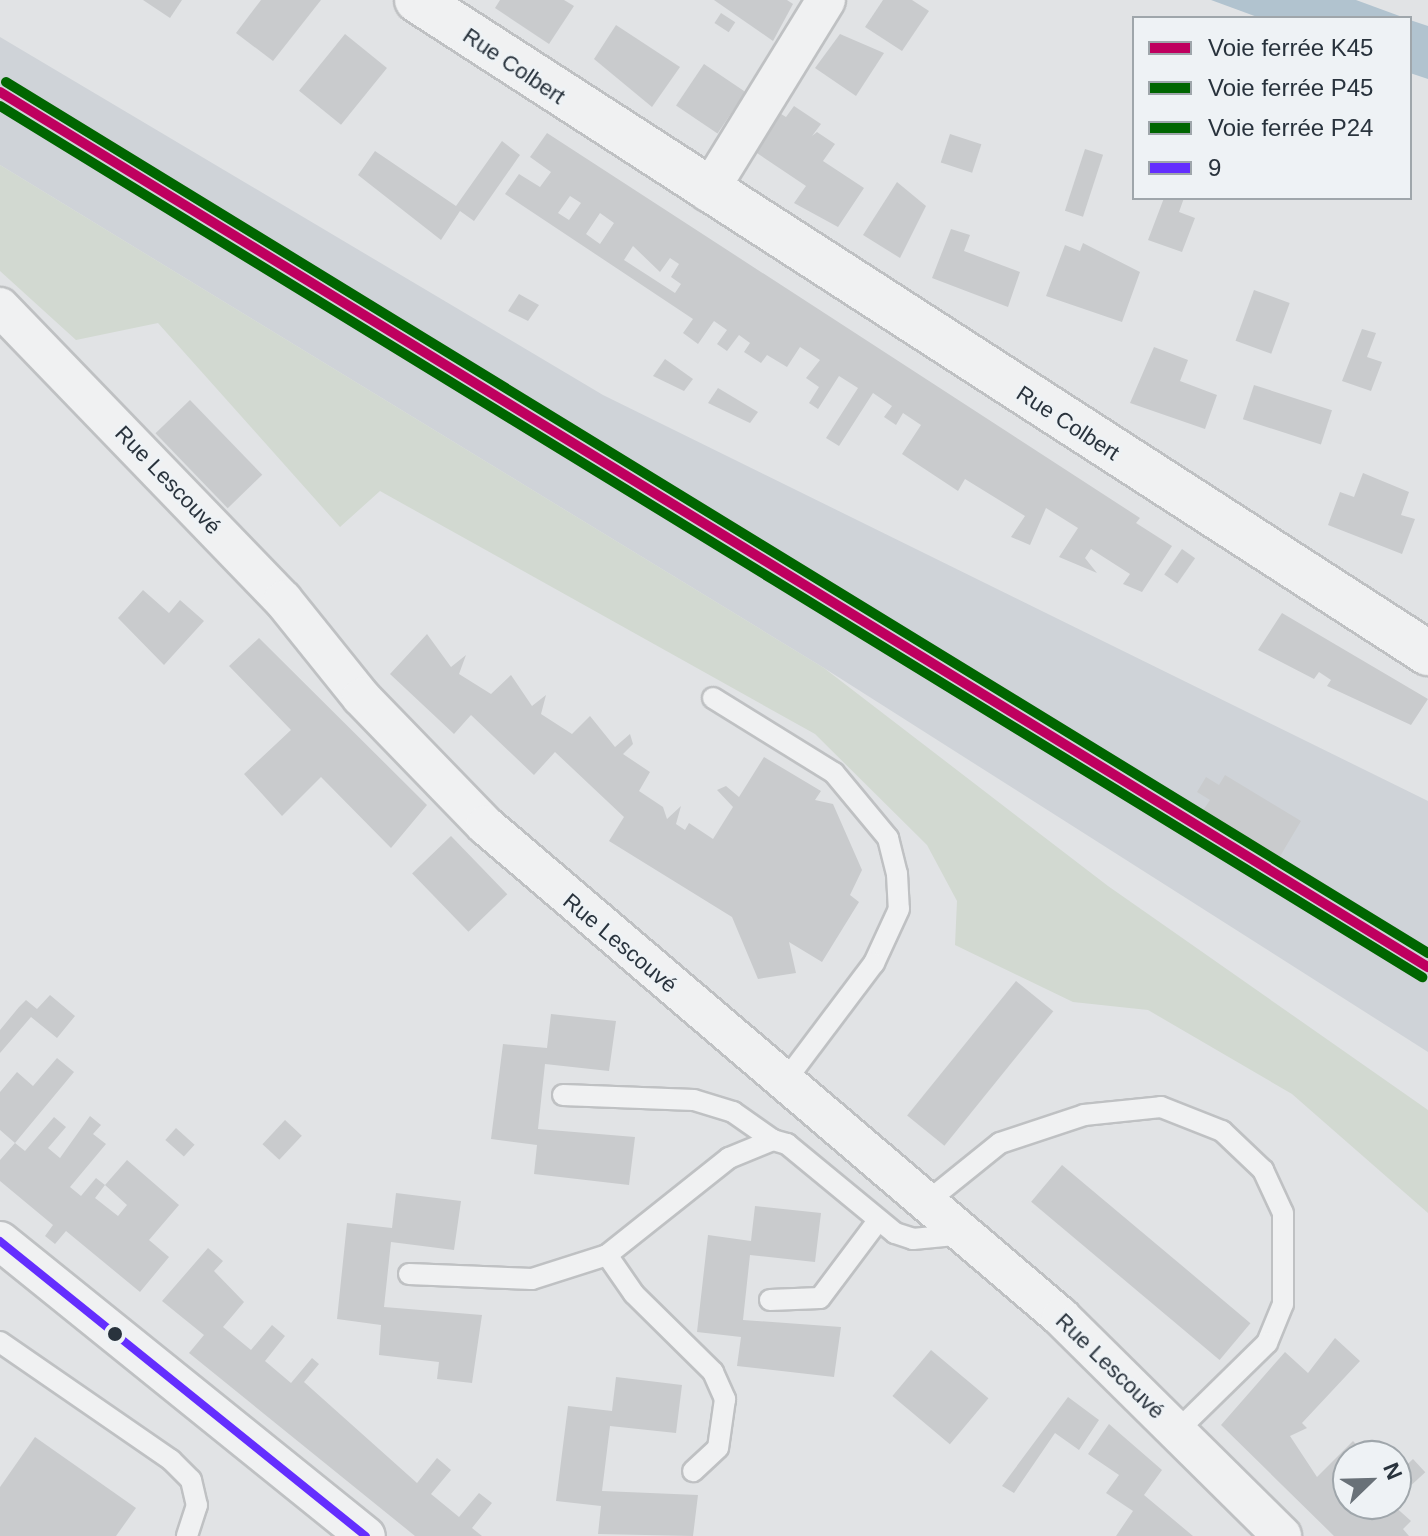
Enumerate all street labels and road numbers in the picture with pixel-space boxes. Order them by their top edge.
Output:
street label: Rue Colbert [458,22,570,110]
street label: Rue Colbert [1012,380,1124,466]
street label: Rue Lescouvé [110,420,226,540]
street label: Rue Lescouvé [558,888,682,998]
street label: Rue Lescouvé [1050,1308,1170,1424]

